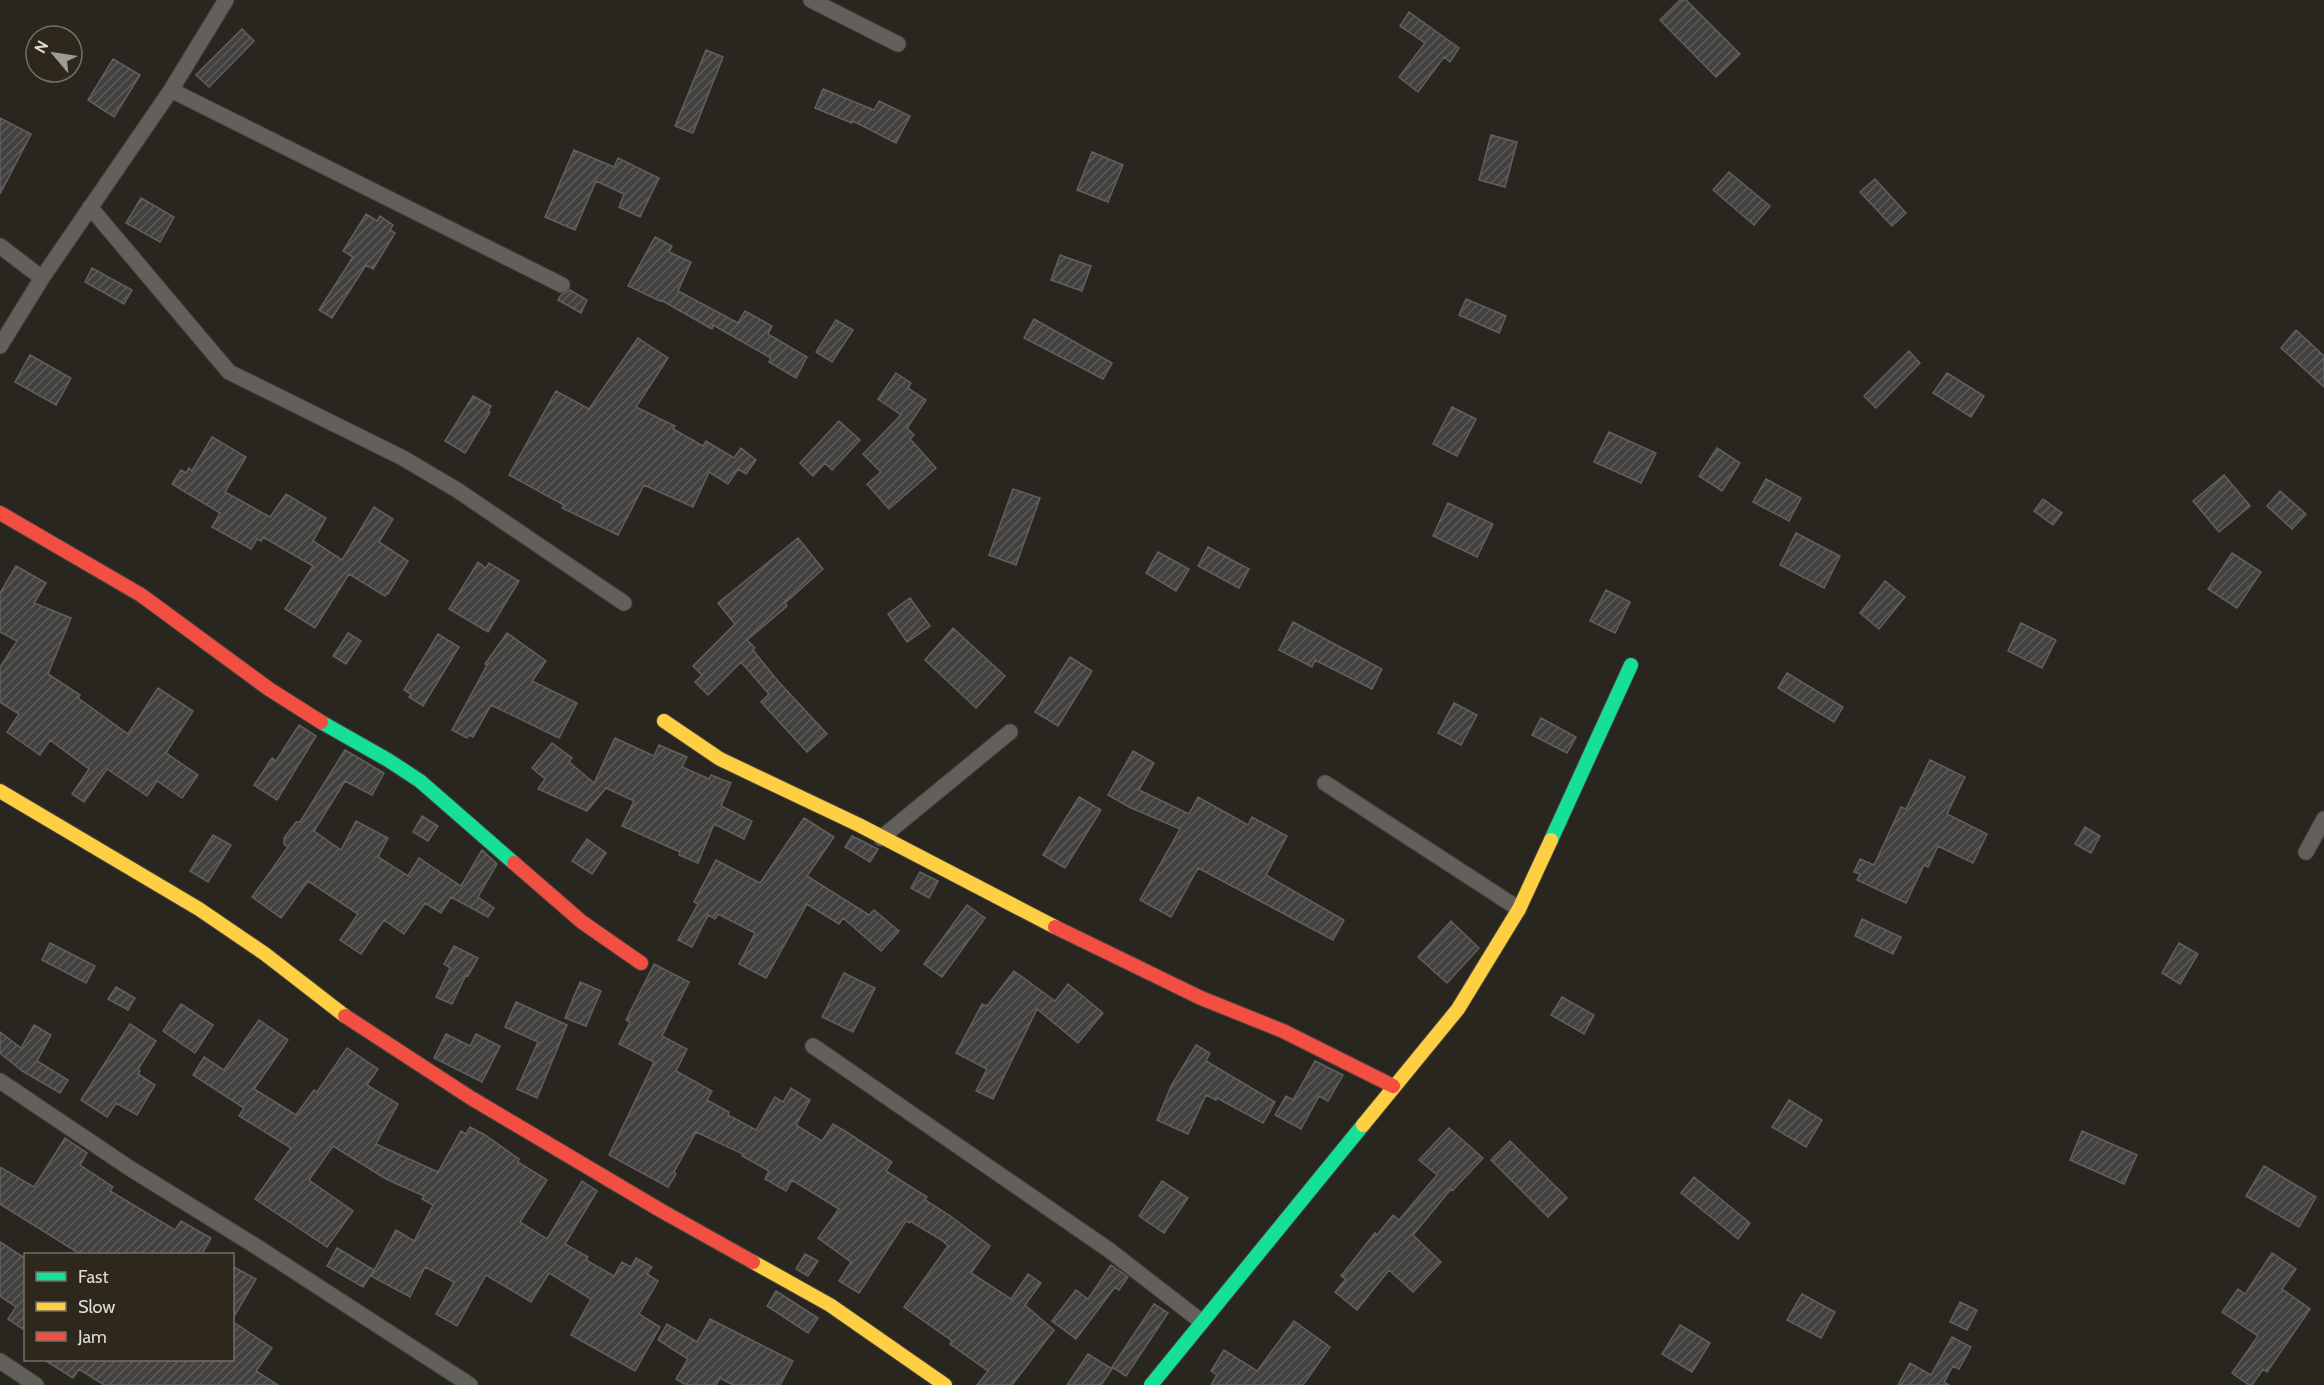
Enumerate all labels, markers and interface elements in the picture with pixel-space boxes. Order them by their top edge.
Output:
north arrow [24,24,84,84]
text: N [30,37,52,57]
legend [24,1253,234,1361]
text: Fast [78,1266,109,1288]
text: Slow [78,1296,115,1318]
text: Jam [77,1326,107,1348]

